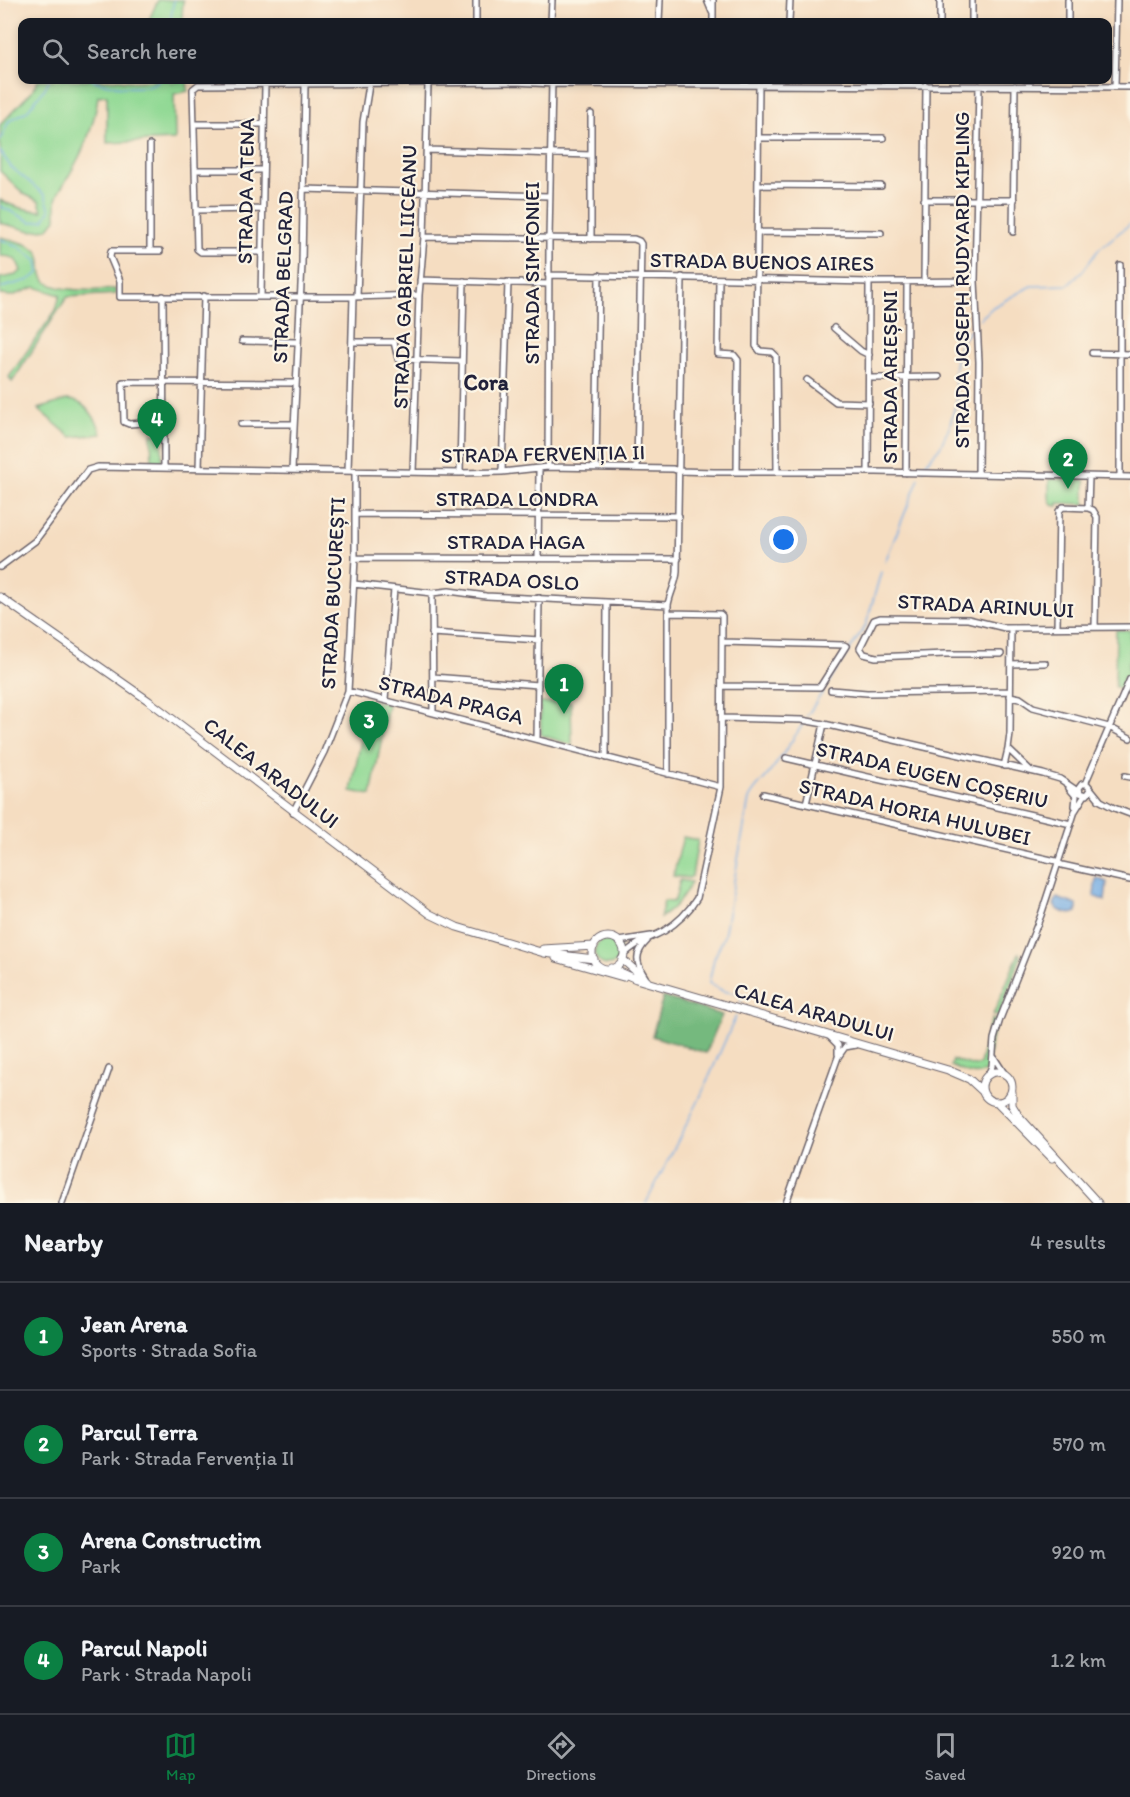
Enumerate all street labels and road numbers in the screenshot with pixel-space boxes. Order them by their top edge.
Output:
street label: STRADA JOSEPH RUDYARD KIPLING [949,111,974,449]
street label: STRADA ATENA [232,117,259,264]
street label: STRADA GABRIEL LIICEANU [387,144,422,410]
street label: STRADA SIMFONIEI [519,182,544,364]
street label: STRADA BELGRAD [267,190,298,364]
street label: STRADA BUENOS AIRES [650,247,874,276]
street label: STRADA ARIEȘENI [877,290,902,464]
street label: STRADA FERVENȚIA II [441,439,645,468]
street label: STRADA LONDRA [436,486,599,511]
street label: STRADA BUCUREȘTI [315,496,350,690]
street label: STRADA HAGA [447,529,586,554]
street label: STRADA OSLO [444,563,580,596]
street label: STRADA ARINULUI [897,588,1075,623]
street label: STRADA PRAGA [376,669,527,730]
street label: CALEA ARADULUI [199,712,344,833]
street label: STRADA EUGEN COȘERIU [814,736,1051,813]
street label: STRADA HORIA HULUBEI [797,773,1033,850]
street label: CALEA ARADULUI [731,977,897,1046]

